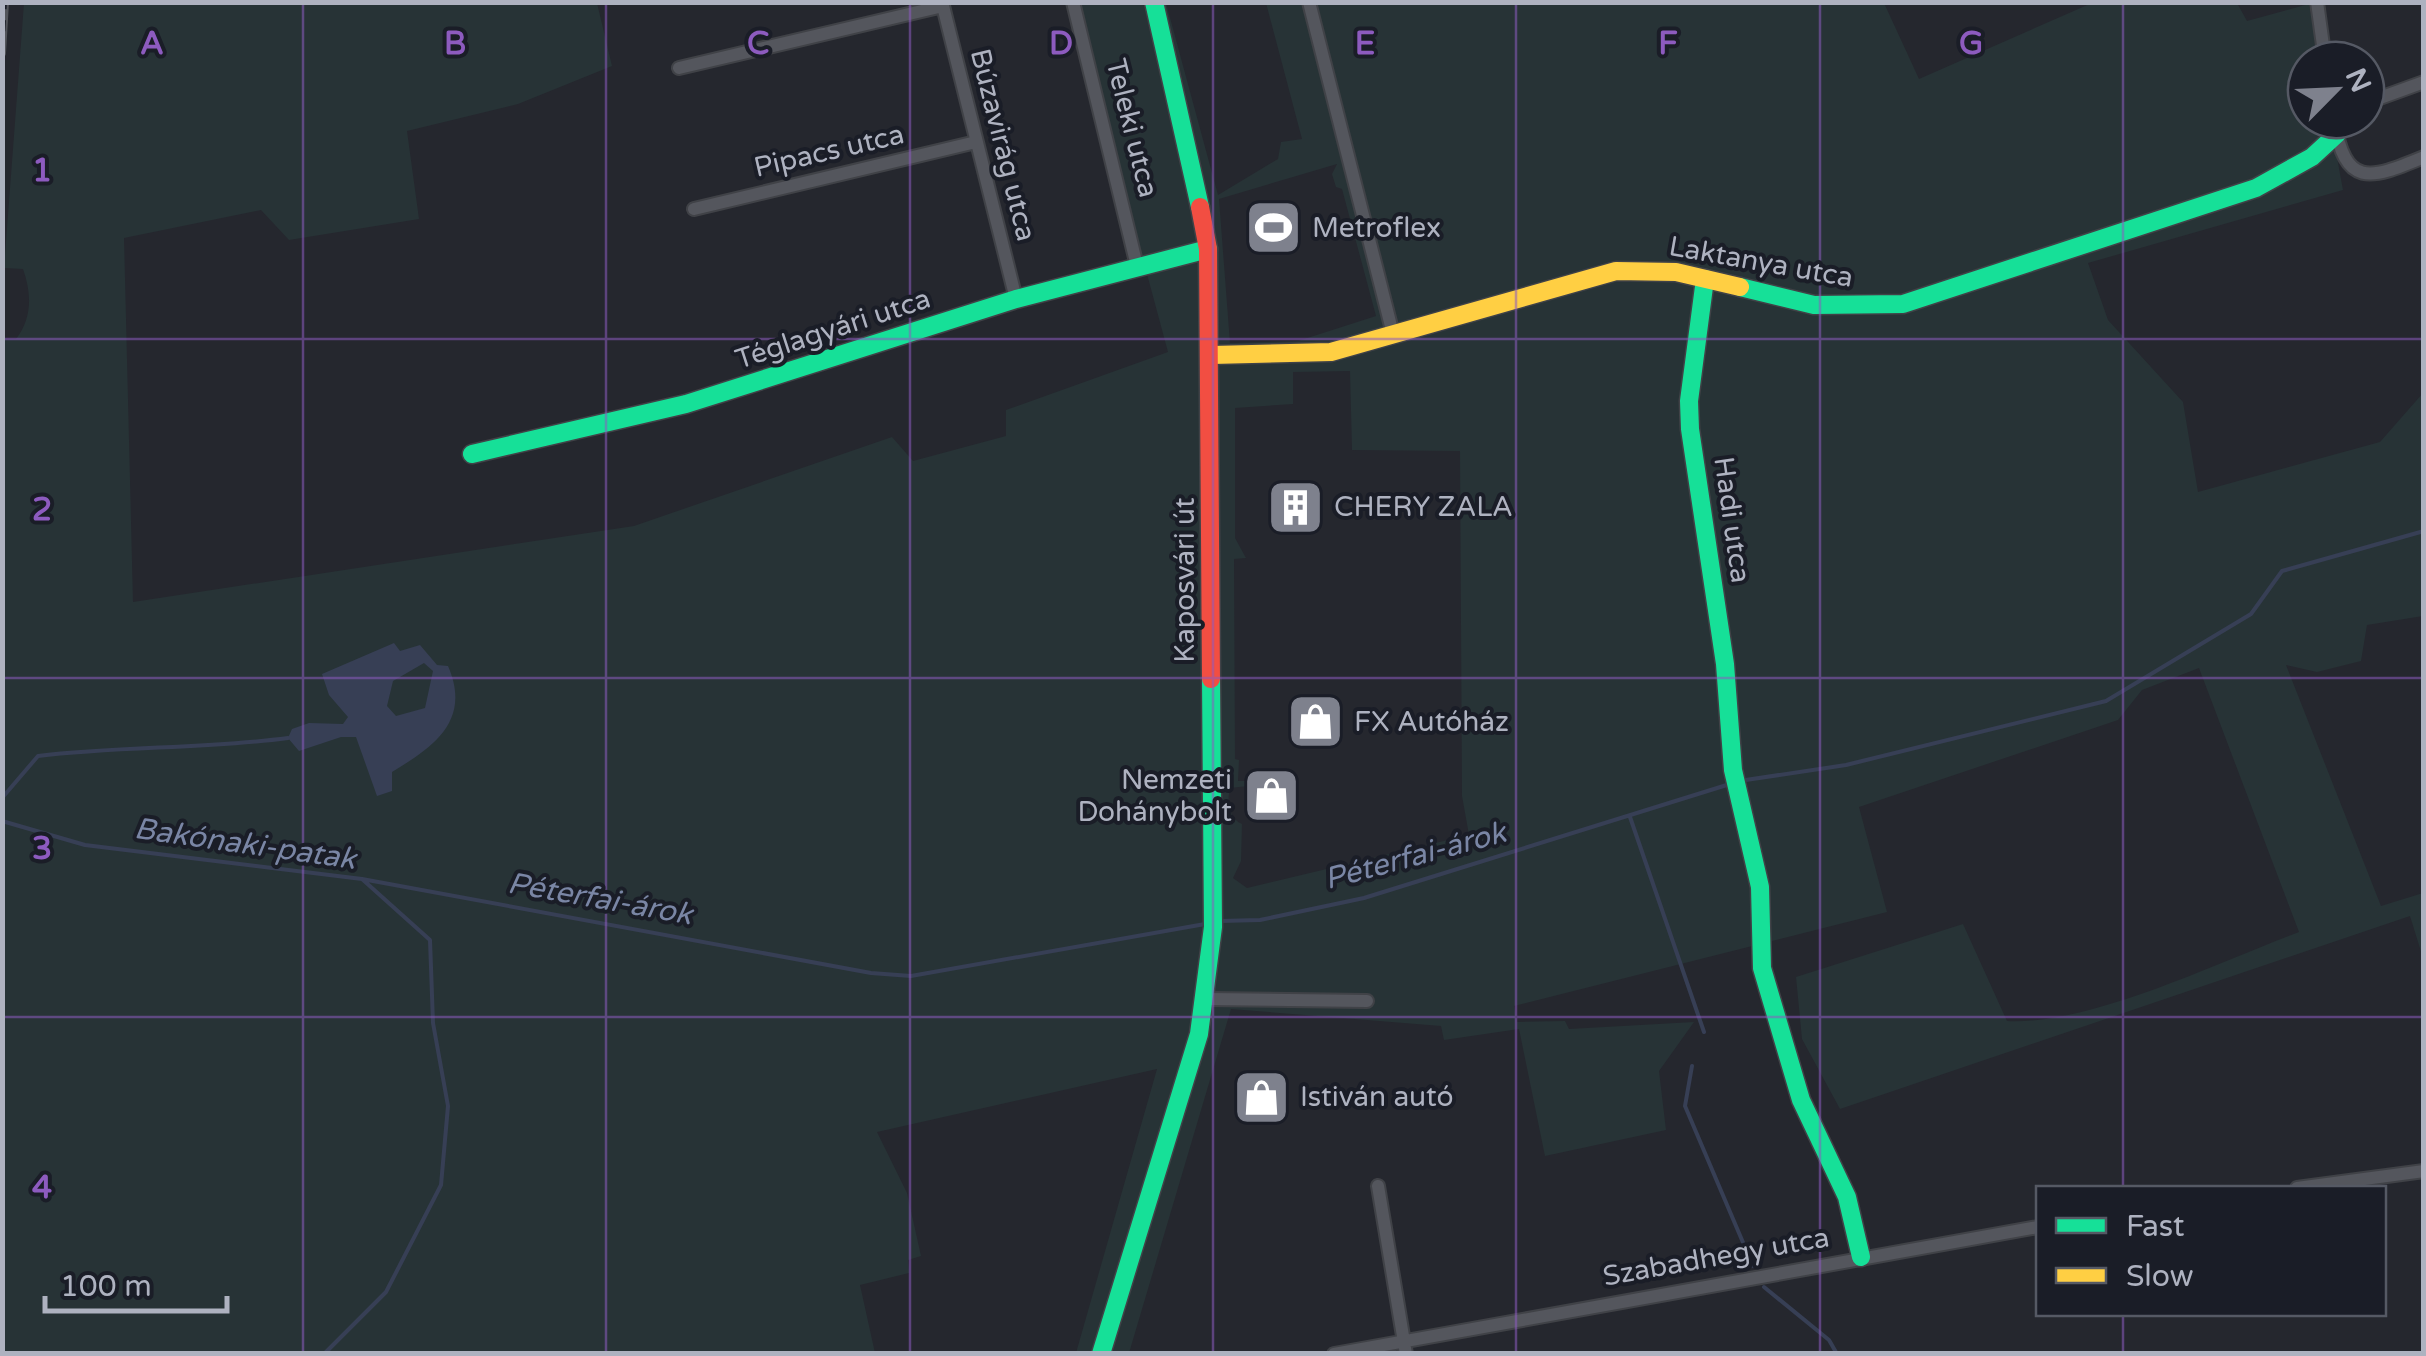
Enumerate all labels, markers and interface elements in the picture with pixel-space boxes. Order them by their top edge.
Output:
text: A [140,25,164,63]
text: B [444,25,466,63]
text: C [747,25,769,63]
text: D [1049,25,1073,63]
text: E [1355,25,1375,63]
text: F [1658,25,1678,63]
text: G [1959,25,1983,63]
north arrow [2286,40,2386,140]
street label: Búzavirág utca [963,45,1043,245]
street label: Teleki utca [1098,55,1166,201]
text: N [2338,63,2378,97]
street label: Pipacs utca [751,117,907,185]
text: 1 [32,152,52,190]
sports icon: Metroflex [1243,198,1303,258]
place label: Metroflex [1312,211,1441,245]
street label: Laktanya utca [1666,229,1856,295]
street label: Téglagyári utca [731,281,935,377]
street label: Hadi utca [1706,455,1758,585]
building icon: CHERY ZALA [1265,477,1325,537]
place label: CHERY ZALA [1334,490,1513,524]
text: 2 [32,491,52,529]
street label: Kaposvári út [1168,497,1202,663]
shop icon: FX Autóház [1285,692,1345,752]
place label: FX Autóház [1354,705,1509,739]
place label: Nemzeti Dohánybolt [1077,763,1232,829]
shop icon: Nemzeti Dohánybolt [1241,766,1301,826]
water label: Bakónaki-patak [132,810,361,878]
water label: Péterfai-árok [1320,813,1512,898]
text: 3 [32,830,52,868]
water label: Péterfai-árok [505,865,698,934]
shop icon: Istiván autó [1231,1067,1291,1127]
place label: Istiván autó [1300,1080,1454,1114]
text: 4 [32,1169,52,1207]
legend [2036,1186,2386,1316]
text: Fast [2126,1208,2185,1245]
street label: Szabadhegy utca [1600,1220,1832,1294]
scale bar [45,1251,228,1313]
text: Slow [2126,1258,2194,1295]
text: 100 m [60,1268,152,1305]

